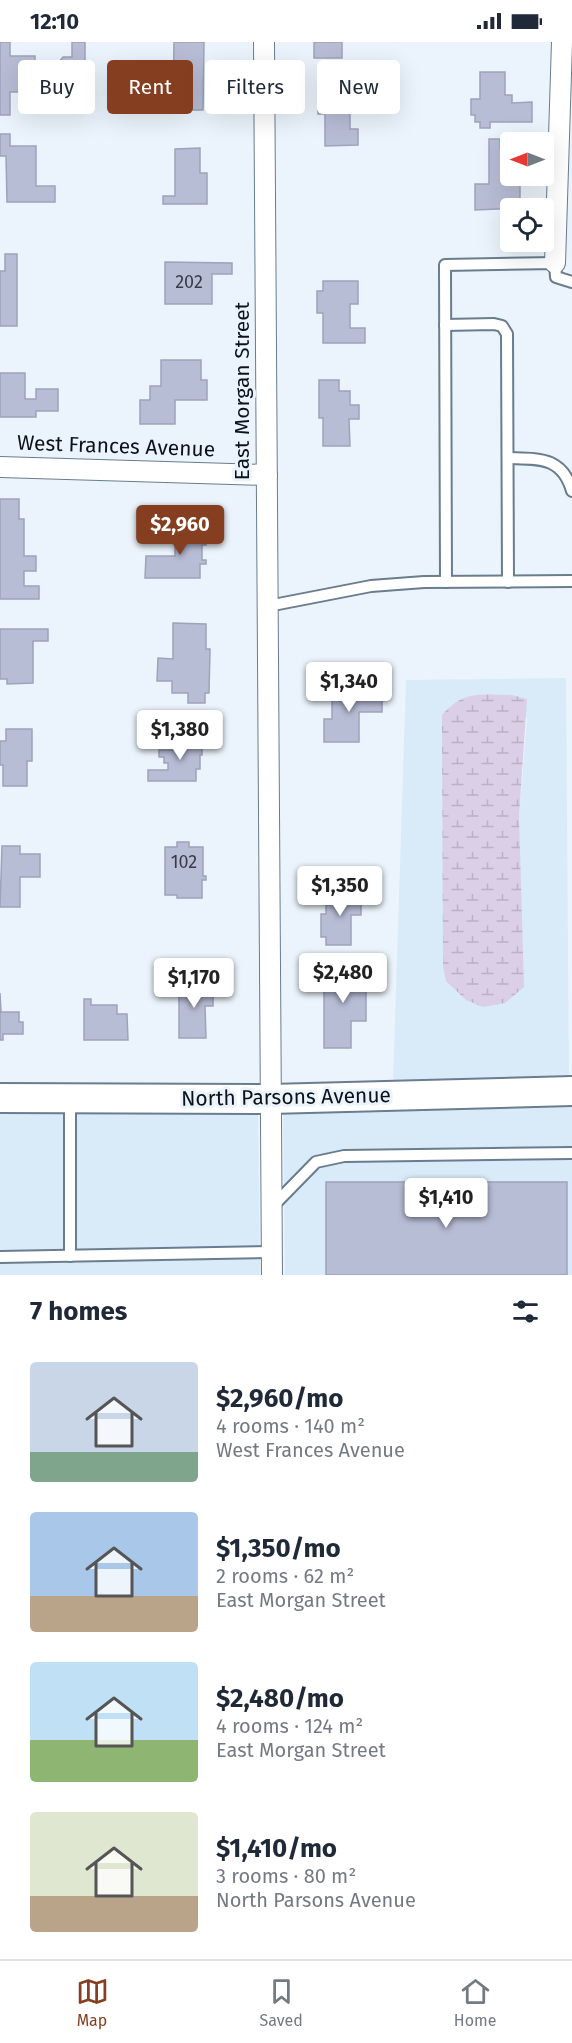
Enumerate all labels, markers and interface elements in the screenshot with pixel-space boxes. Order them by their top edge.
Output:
text: 12:10 [30,8,79,35]
chip: Buy [18,60,95,114]
chip: Rent [107,60,193,114]
chip: Filters [205,60,305,114]
chip: New [317,60,400,114]
north arrow [500,132,554,186]
map controls [500,132,554,252]
button: locate [500,198,554,252]
house number: 202 [175,271,203,293]
street label: East Morgan Street [229,301,255,480]
street label: West Frances Avenue [16,430,216,462]
pin: $2,960 [131,505,229,556]
text: $2,960 [150,512,210,536]
pin: $1,340 [300,662,398,713]
text: $1,340 [320,669,378,693]
pin: $1,380 [131,710,229,761]
text: $1,380 [151,717,209,741]
house number: 102 [171,851,197,873]
pin: $1,350 [291,866,389,917]
text: $1,350 [311,873,369,897]
pin: $2,480 [294,953,392,1004]
pin: $1,170 [145,958,243,1009]
text: $2,480 [313,960,373,984]
text: $1,170 [168,965,220,989]
street label: North Parsons Avenue [181,1082,391,1112]
pin: $1,410 [397,1178,495,1229]
text: $1,410 [419,1185,473,1209]
icon: filters [509,1295,542,1328]
text: 7 homes [30,1296,127,1327]
text: $2,960/mo [216,1383,343,1414]
icon: home [78,1386,150,1458]
text: 4 rooms · 140 m² [216,1414,365,1438]
text: West Frances Avenue [216,1438,405,1462]
text: $1,350/mo [216,1533,341,1564]
icon: home [78,1536,150,1608]
text: 2 rooms · 62 m² [216,1564,354,1588]
text: East Morgan Street [216,1588,386,1612]
text: $2,480/mo [216,1683,344,1714]
icon: home [78,1686,150,1758]
text: 4 rooms · 124 m² [216,1714,363,1738]
text: East Morgan Street [216,1738,386,1762]
text: $1,410/mo [216,1833,337,1864]
icon: home [78,1836,150,1908]
text: 3 rooms · 80 m² [216,1864,356,1888]
text: North Parsons Avenue [216,1888,416,1912]
tab: Map [76,1975,109,2030]
tab: Saved [260,1975,303,2030]
tab: Home [454,1975,496,2030]

